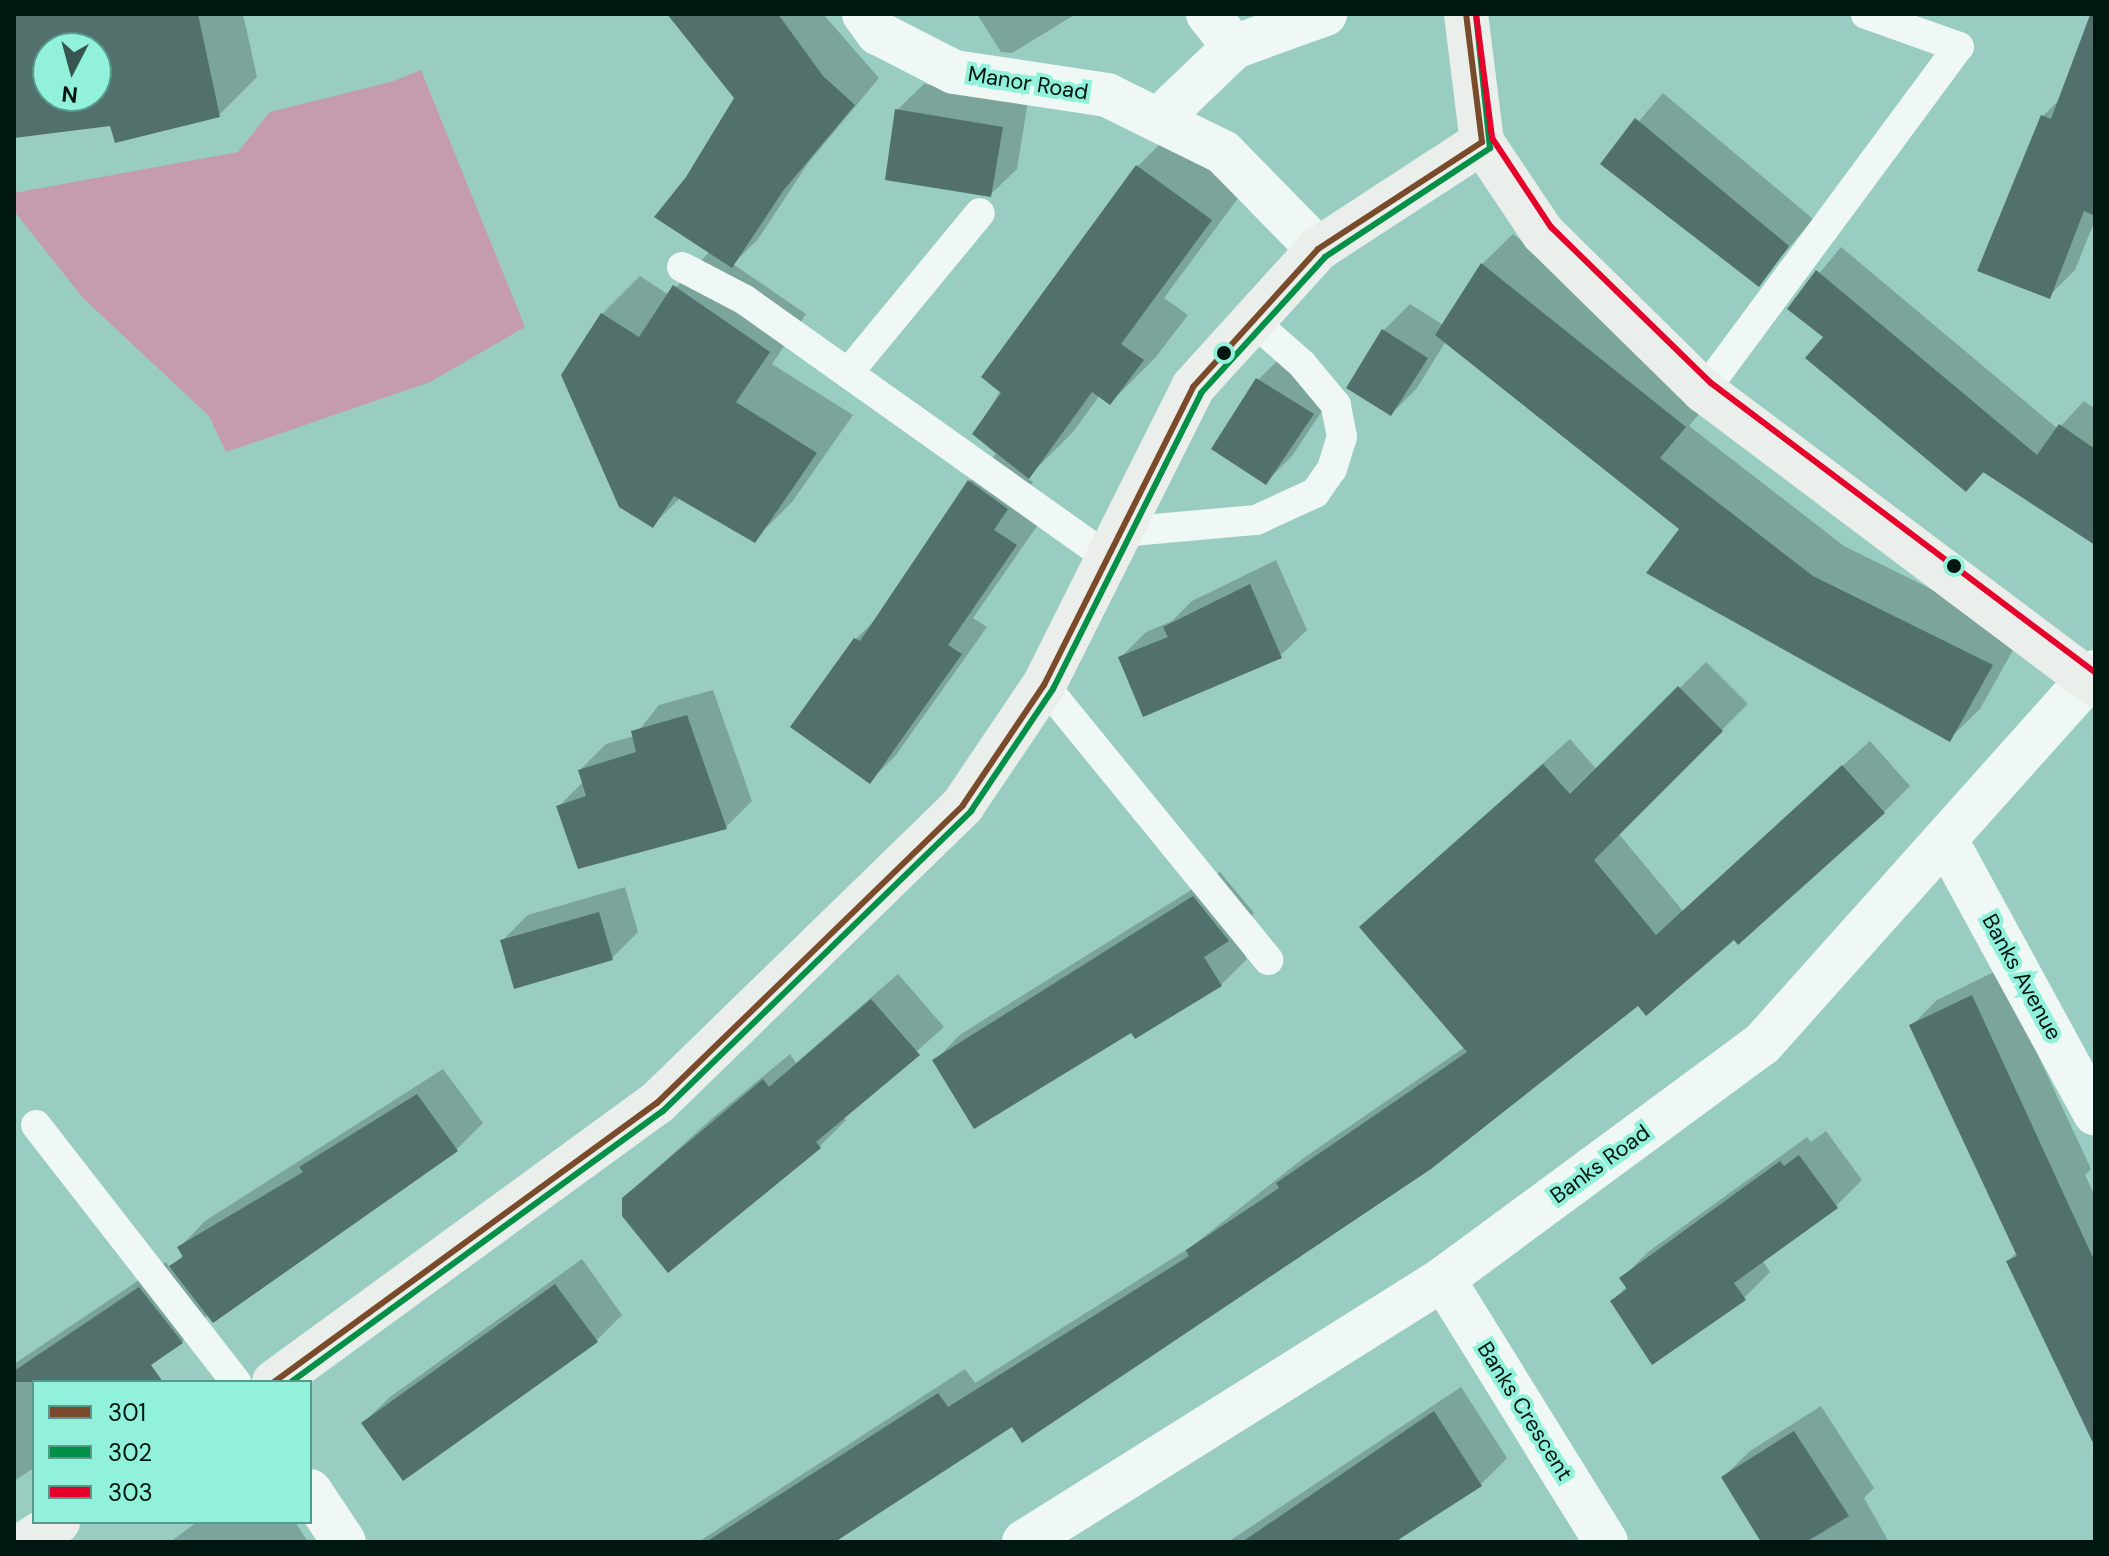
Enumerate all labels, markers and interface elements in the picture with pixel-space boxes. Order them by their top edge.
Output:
north arrow [32,32,112,112]
street label: Manor Road [966,60,1090,106]
text: N [60,79,79,110]
unlabelled marker [1216,345,1232,361]
unlabelled marker [1946,558,1962,574]
street label: Banks Avenue [1977,909,2067,1045]
street label: Banks Road [1545,1119,1655,1209]
street label: Banks Crescent [1472,1337,1578,1485]
legend [32,1380,312,1524]
text: 301 [108,1397,146,1428]
text: 302 [108,1437,152,1468]
text: 303 [108,1477,153,1508]

